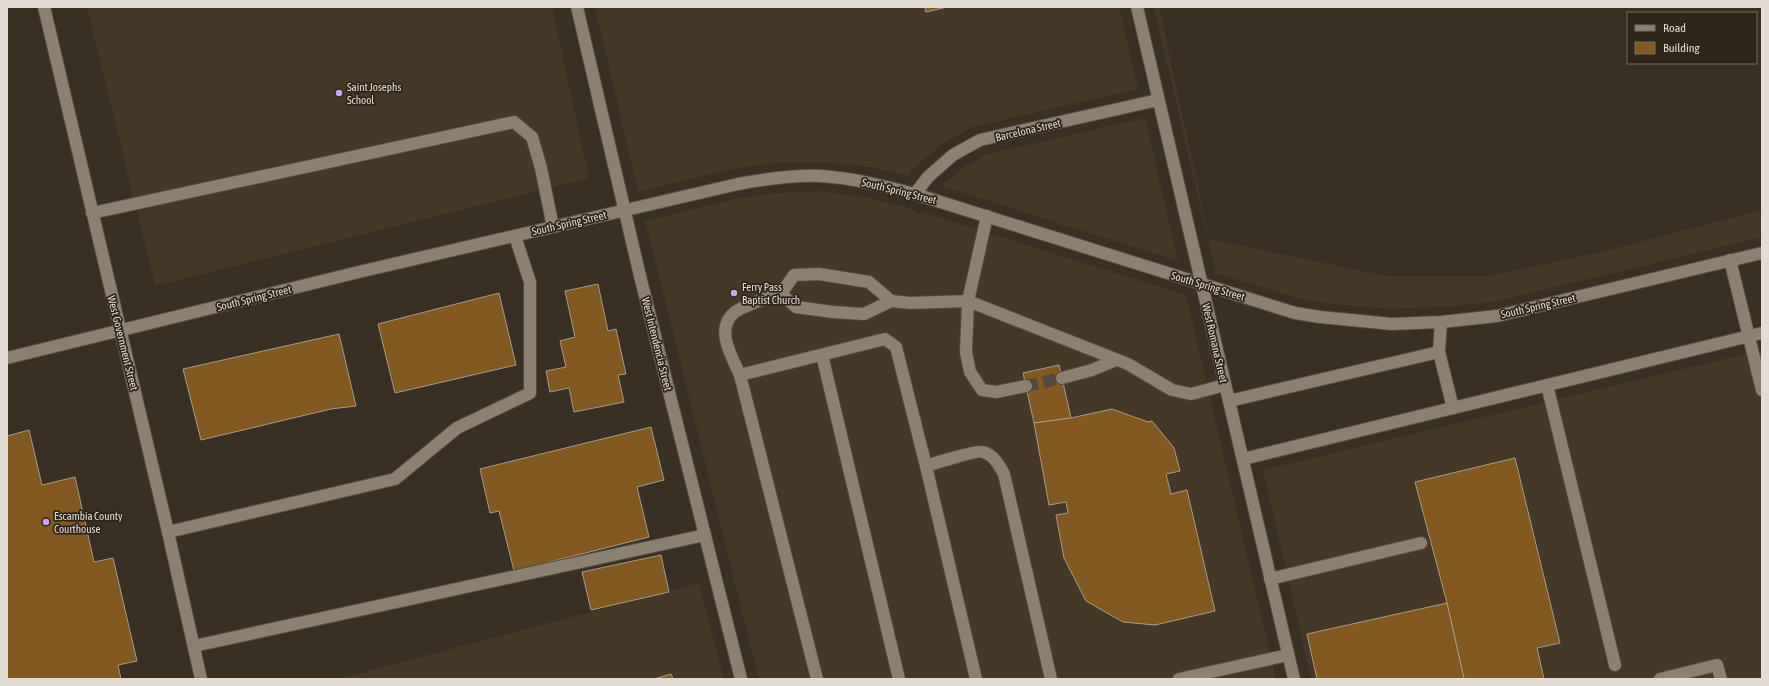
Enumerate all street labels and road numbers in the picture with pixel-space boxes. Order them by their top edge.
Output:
street label: Barcelona Street [994,117,1062,143]
street label: South Spring Street [860,176,938,206]
street label: South Spring Street [530,209,608,237]
street label: South Spring Street [1170,269,1246,303]
street label: South Spring Street [215,283,293,313]
street label: South Spring Street [1499,292,1577,320]
street label: West Government Street [105,294,141,392]
street label: West Intendencia Street [640,296,674,392]
street label: West Romana Street [1200,302,1230,384]

